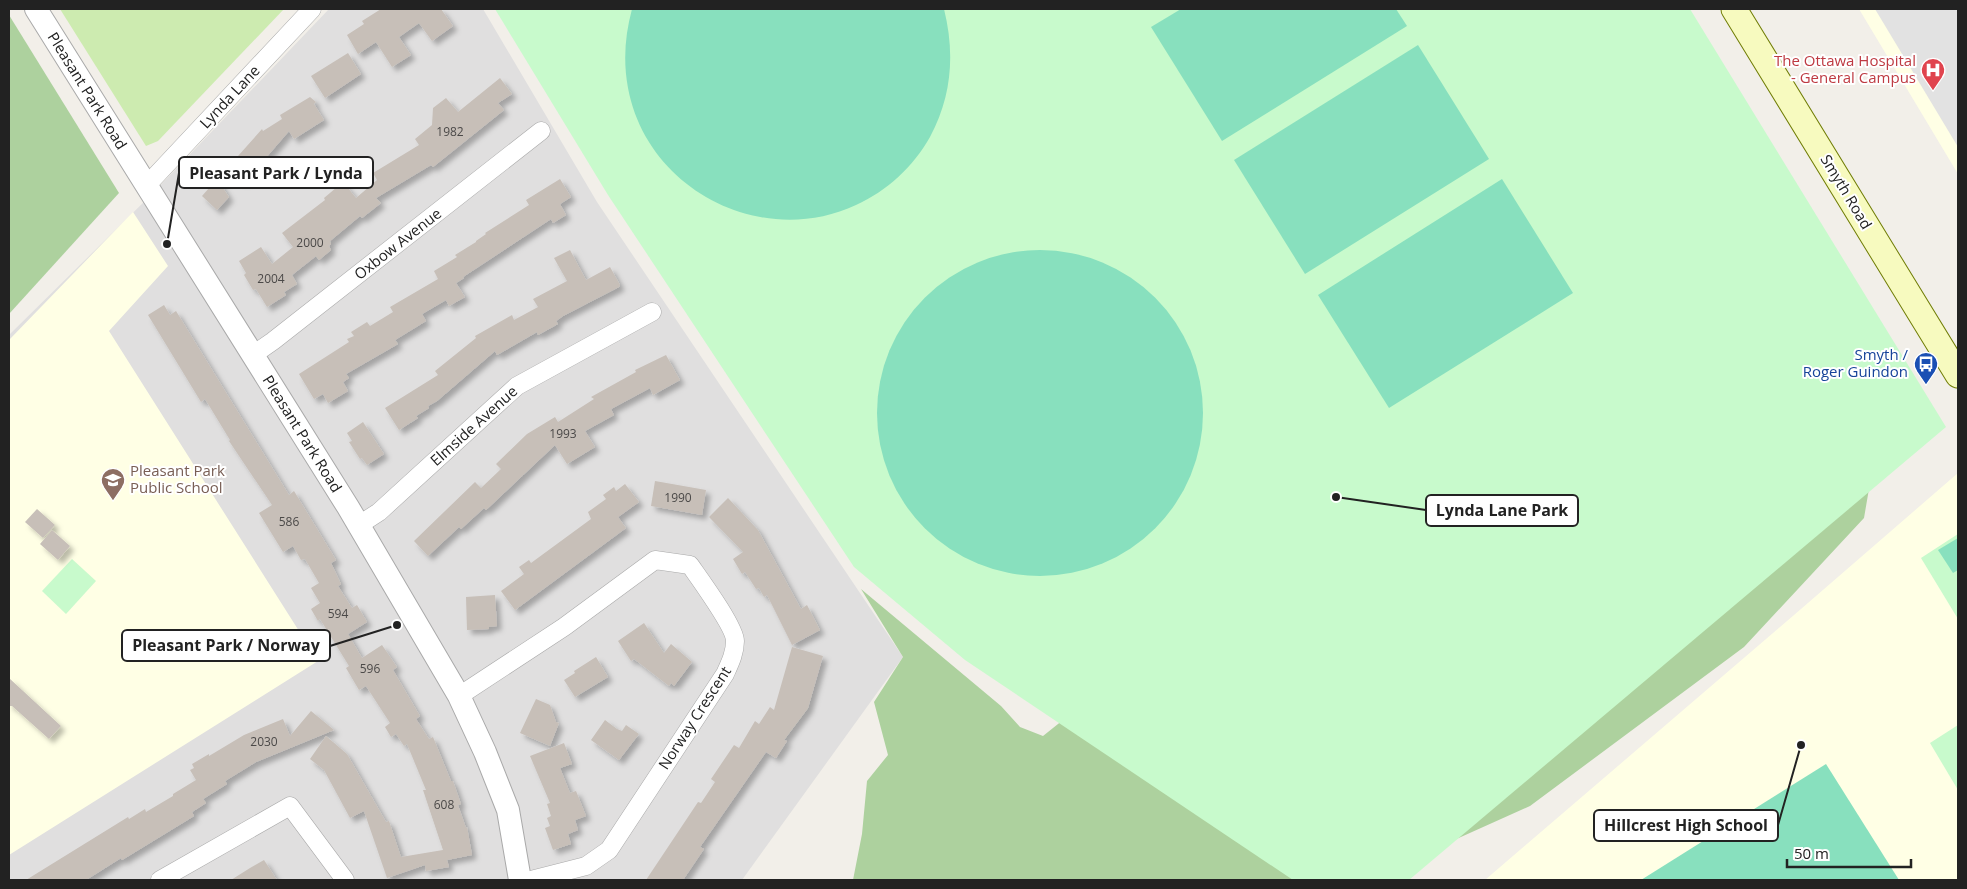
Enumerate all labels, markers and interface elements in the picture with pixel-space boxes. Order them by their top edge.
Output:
street label: Pleasant Park Road [44,28,132,153]
place label: The Ottawa Hospital - General Campus [1774,50,1916,87]
hospital icon: The Ottawa Hospital - General Campus [1920,57,1946,91]
street label: Lynda Lane [195,60,264,132]
house number: 1982 [436,123,464,140]
street label: Smyth Road [1817,150,1877,233]
callout: Pleasant Park / Lynda [179,157,373,188]
text: Pleasant Park / Lynda [189,162,363,184]
street label: Oxbow Avenue [350,203,445,284]
house number: 2000 [296,234,324,251]
house number: 2004 [257,270,285,287]
place label: Smyth / Roger Guindon [1803,344,1908,381]
bus stop icon: Smyth / Roger Guindon [1913,351,1939,385]
street label: Pleasant Park Road [259,371,347,496]
street label: Elmside Avenue [426,381,521,470]
house number: 1993 [549,425,577,442]
place label: Pleasant Park Public School [130,460,225,497]
school or university icon: Pleasant Park Public School [100,467,126,501]
house number: 1990 [664,489,692,506]
callout: Lynda Lane Park [1426,495,1578,526]
text: Lynda Lane Park [1436,499,1568,521]
house number: 586 [279,513,299,530]
house number: 594 [328,605,348,622]
callout: Pleasant Park / Norway [122,630,330,661]
text: Pleasant Park / Norway [132,634,321,656]
house number: 596 [360,660,380,677]
street label: Norway Crescent [653,662,735,773]
house number: 2030 [250,733,278,750]
house number: 608 [434,796,454,813]
callout: Hillcrest High School [1594,810,1778,841]
text: Hillcrest High School [1604,814,1768,836]
scale bar [1787,836,1911,868]
text: 50 m [1794,843,1829,863]

